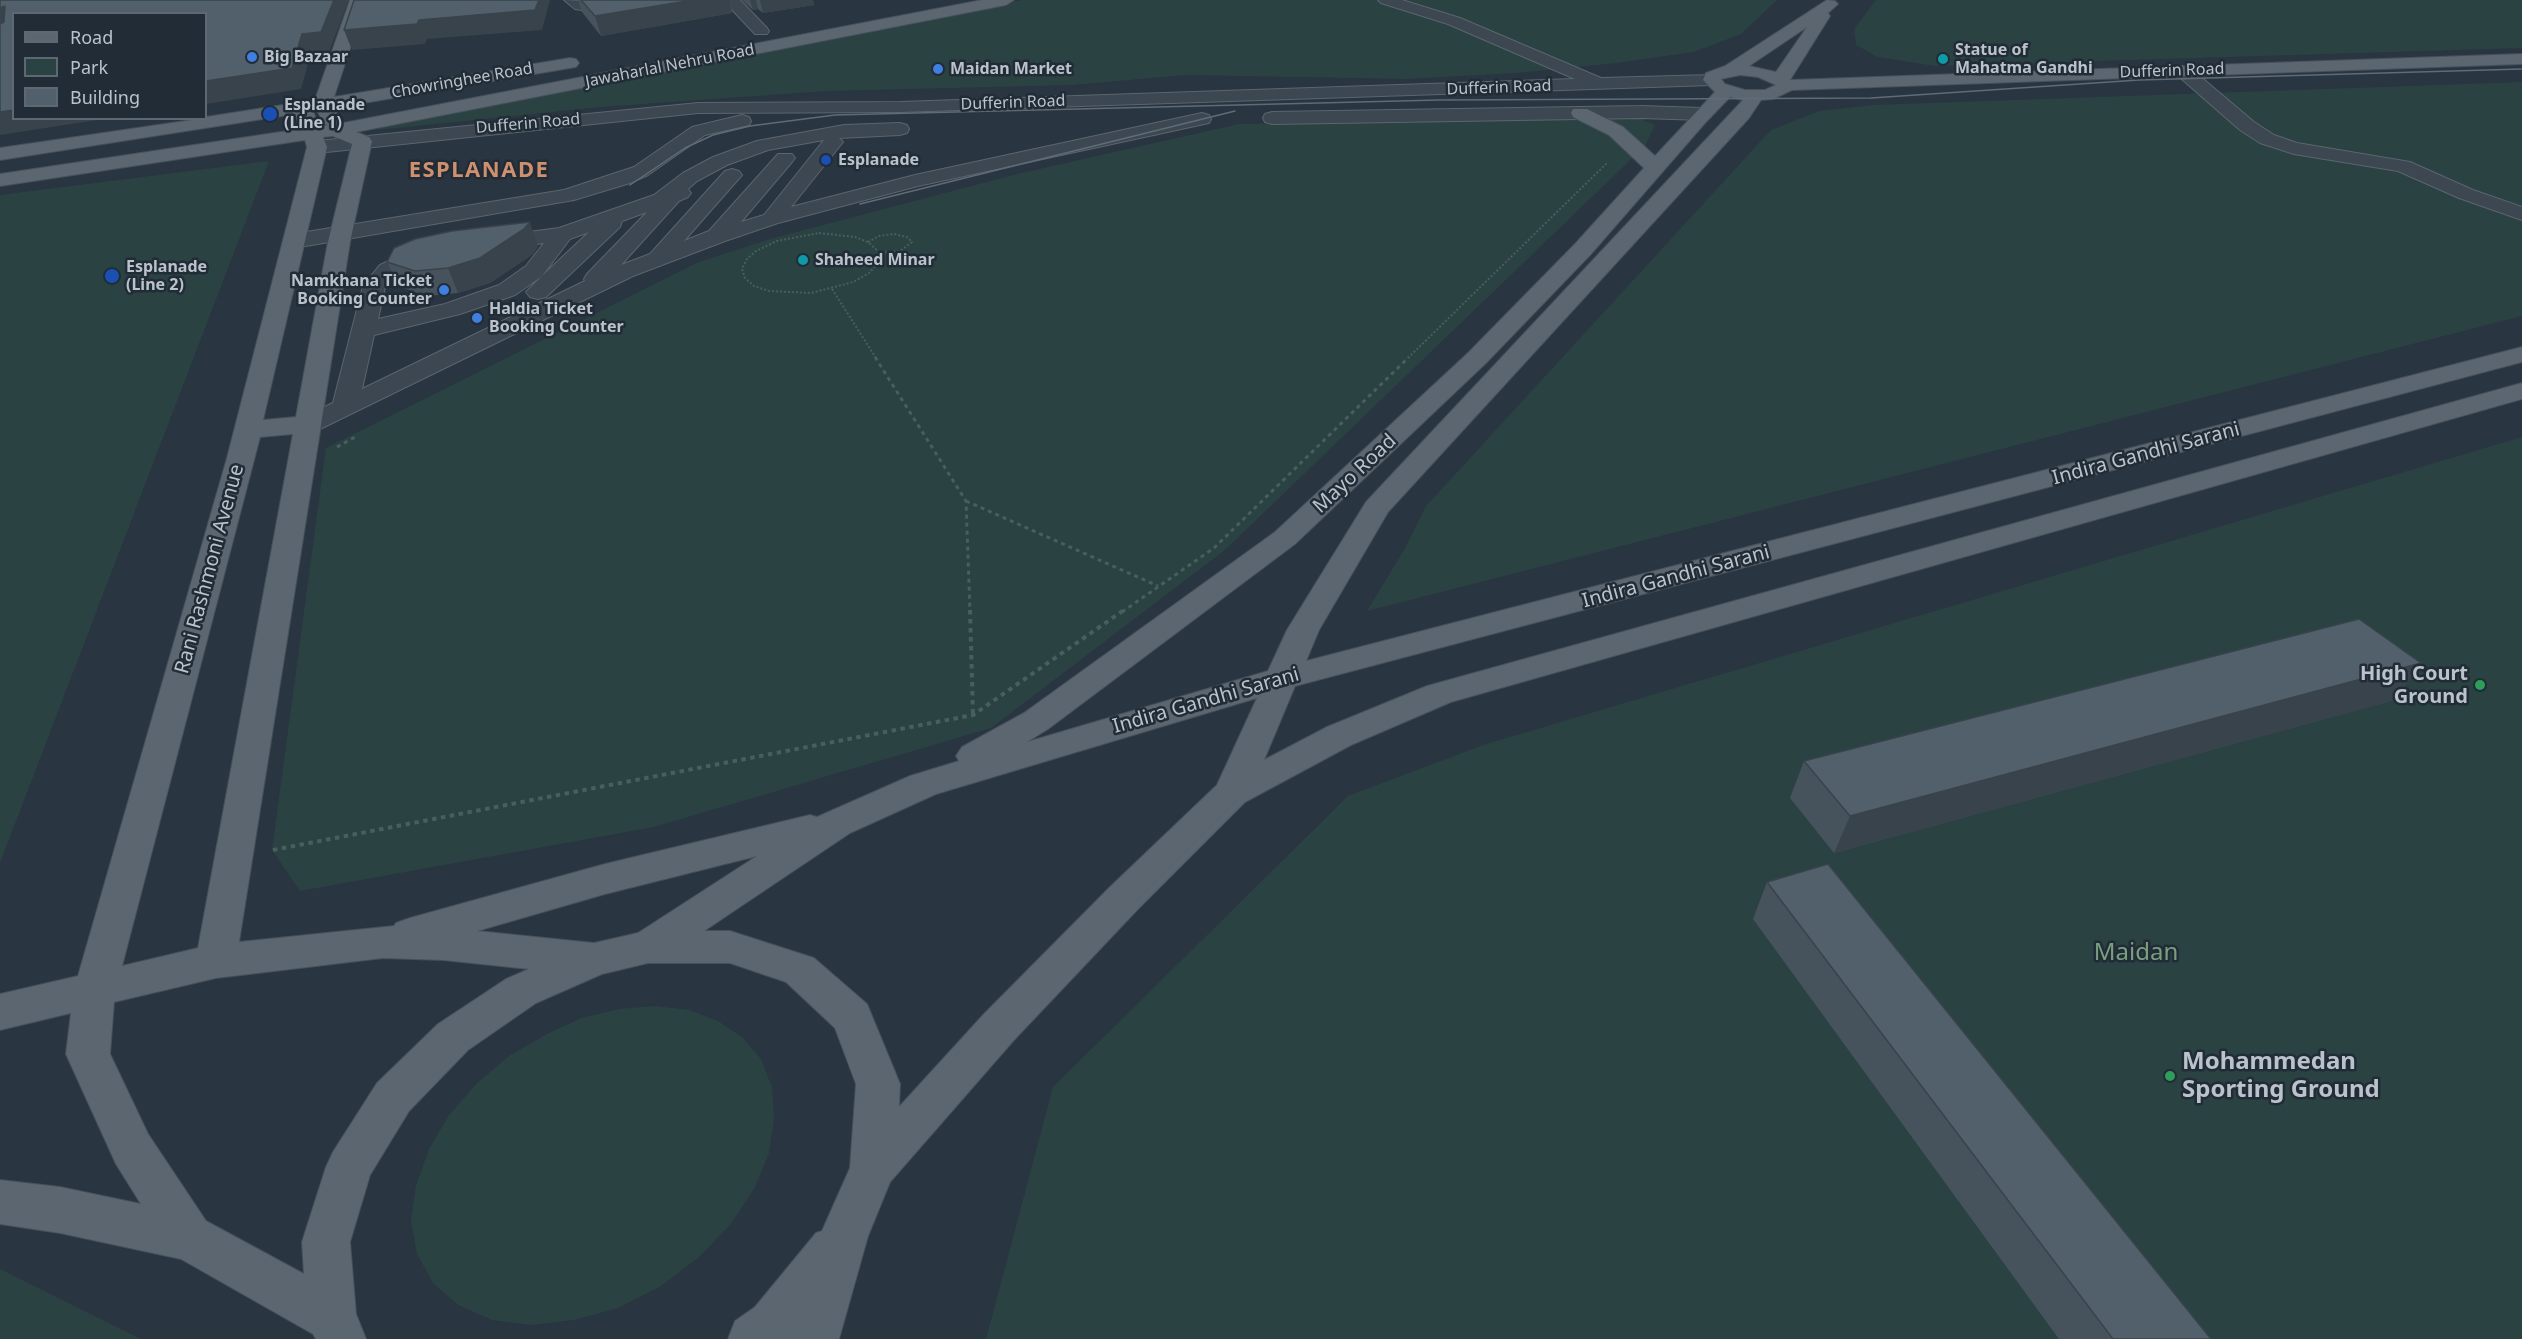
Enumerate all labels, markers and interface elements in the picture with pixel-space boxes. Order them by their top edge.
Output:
legend [12,12,207,120]
text: Road [70,25,113,49]
street label: Jawaharlal Nehru Road [584,40,756,92]
place label: Statue of Mahatma Gandhi [1955,40,2093,78]
place label: Big Bazaar [264,47,348,67]
marker: Big Bazaar [245,50,259,64]
marker: Statue of Mahatma Gandhi [1936,52,1950,66]
text: Park [70,55,108,79]
street label: Chowringhee Road [390,59,534,103]
place label: Maidan Market [950,59,1072,79]
street label: Dufferin Road [2119,60,2225,82]
marker: Maidan Market [931,62,945,76]
street label: Dufferin Road [1446,77,1552,99]
text: Building [70,85,140,109]
street label: Dufferin Road [960,92,1066,114]
place label: Esplanade (Line 1) [284,95,365,133]
marker: Esplanade (Line 1) [261,105,279,123]
street label: Dufferin Road [475,110,581,138]
place label: Esplanade [838,150,919,170]
marker: Esplanade [819,153,833,167]
district label: ESPLANADE [409,158,549,184]
place label: Shaheed Minar [815,250,935,270]
marker: Shaheed Minar [796,253,810,267]
place label: Esplanade (Line 2) [126,257,207,295]
marker: Esplanade (Line 2) [103,267,121,285]
place label: Namkhana Ticket Booking Counter [291,271,432,309]
marker: Namkhana Ticket Booking Counter [437,283,451,297]
place label: Haldia Ticket Booking Counter [489,299,624,337]
marker: Haldia Ticket Booking Counter [470,311,484,325]
street label: Indira Gandhi Sarani [2050,417,2242,491]
street label: Mayo Road [1308,429,1402,519]
street label: Rani Rashmoni Avenue [170,462,250,676]
street label: Indira Gandhi Sarani [1580,540,1772,614]
place label: High Court Ground [2360,662,2468,709]
street label: Indira Gandhi Sarani [1110,663,1302,739]
marker: High Court Ground [2473,678,2487,692]
park label: Maidan [2094,939,2178,967]
place label: Mohammedan Sporting Ground [2182,1048,2380,1104]
marker: Mohammedan Sporting Ground [2163,1069,2177,1083]

